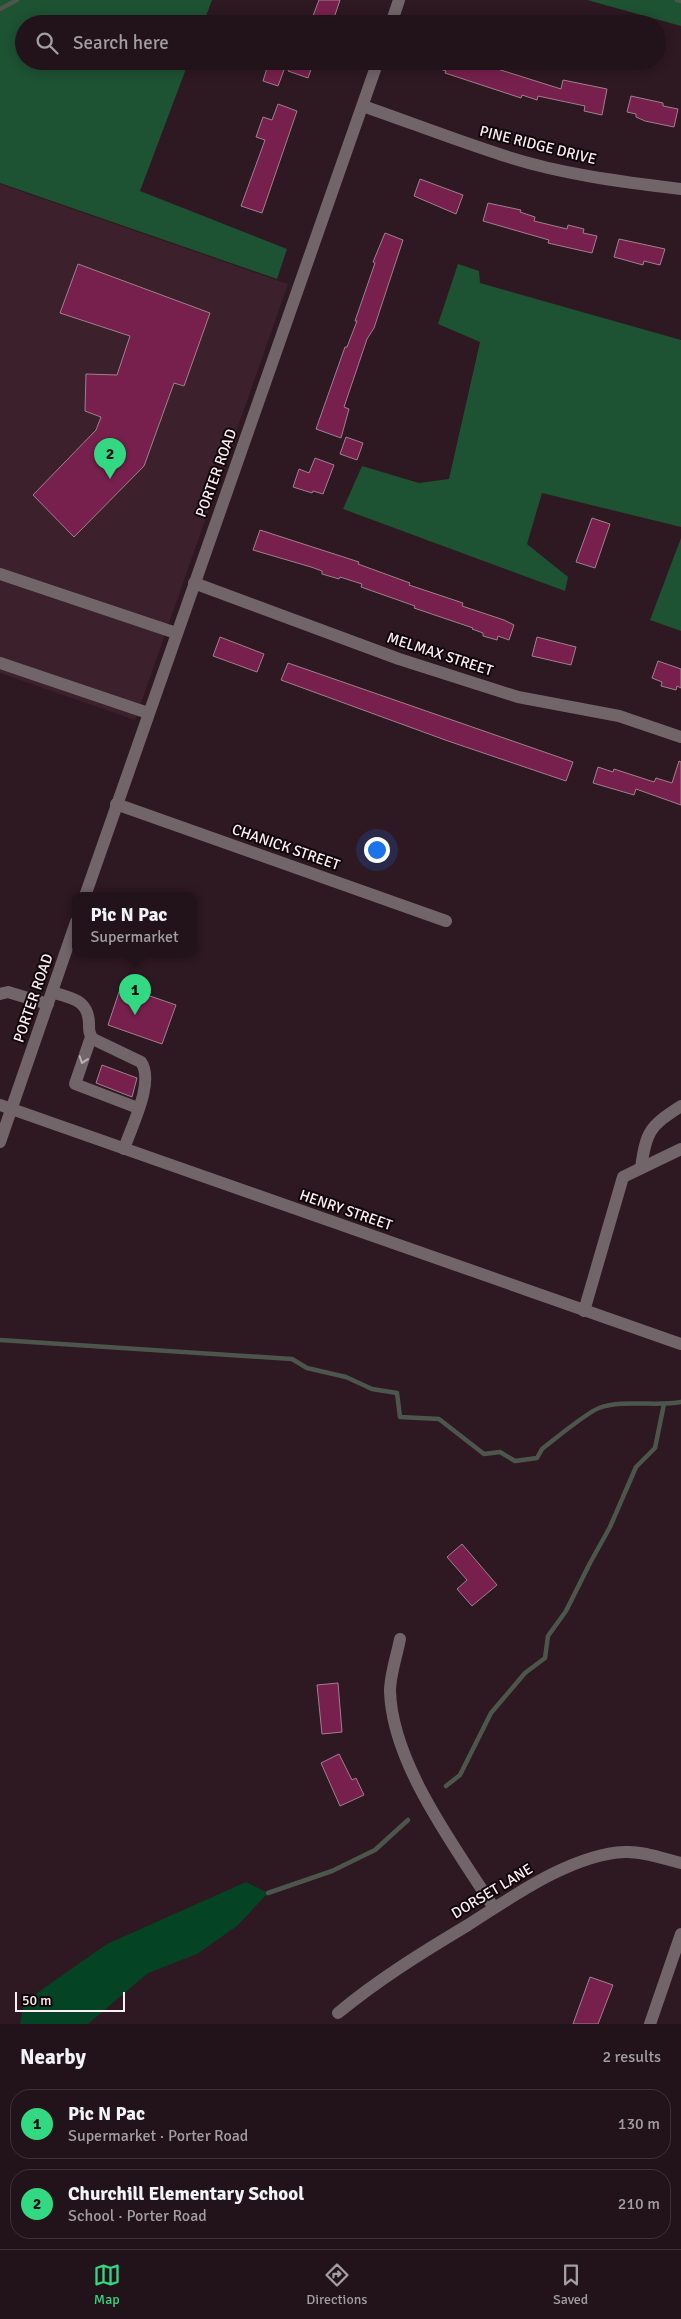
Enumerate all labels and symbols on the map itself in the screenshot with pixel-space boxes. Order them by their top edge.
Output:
street label: PINE RIDGE DRIVE [478,122,598,168]
street label: PORTER ROAD [192,426,240,520]
pin: 2 [94,438,126,479]
street label: MELMAX STREET [385,628,496,680]
street label: CHANICK STREET [230,820,343,874]
your location [364,837,390,863]
street label: PORTER ROAD [9,951,57,1045]
pin: 1 [119,974,151,1015]
one-way arrow [78,1056,88,1064]
street label: HENRY STREET [297,1186,395,1234]
street label: DORSET LANE [448,1860,536,1922]
scale bar [15,1989,125,2012]

